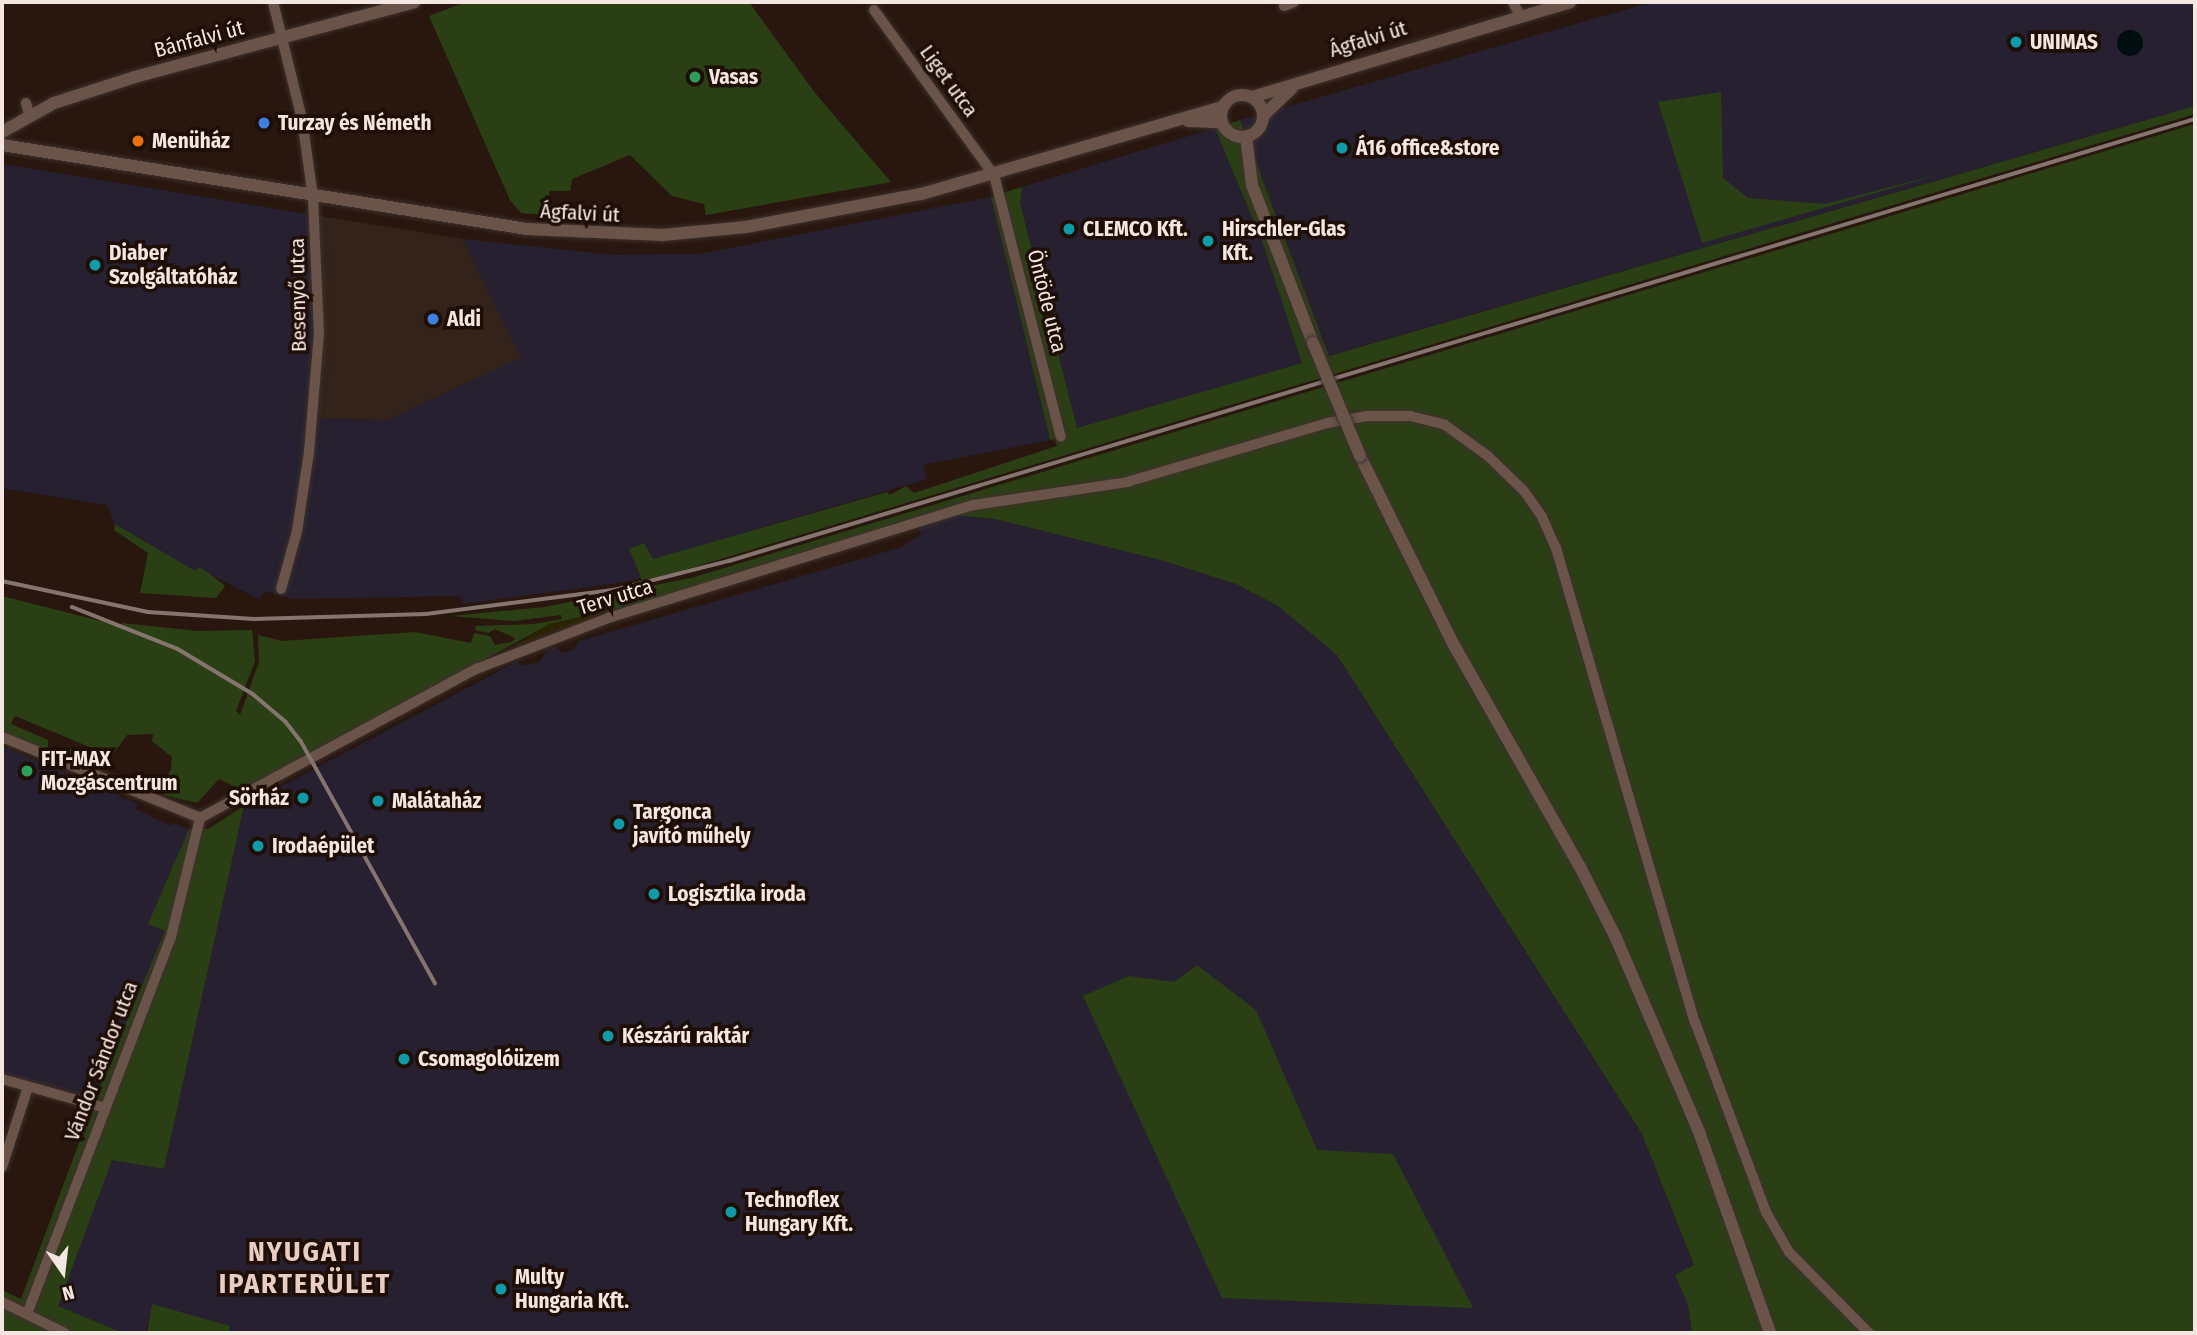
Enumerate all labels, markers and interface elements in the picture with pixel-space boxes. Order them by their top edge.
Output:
street label: Bánfalvi út [151,15,247,63]
street label: Ágfalvi út [1326,15,1410,63]
place label: UNIMAS [2030,29,2098,55]
marker: UNIMAS [2008,34,2024,50]
street label: Liget utca [914,40,984,122]
place label: Vasas [709,64,758,90]
marker: Vasas [687,69,703,85]
place label: Turzay és Németh [278,110,431,136]
marker: Turzay és Németh [256,115,272,131]
place label: Menüház [152,128,230,154]
marker: Menüház [130,133,146,149]
place label: Á16 office&store [1356,135,1499,161]
marker: Á16 office&store [1334,140,1350,156]
street label: Ágfalvi út [540,198,620,228]
place label: CLEMCO Kft. [1083,216,1188,242]
place label: Hirschler-Glas Kft. [1222,216,1346,266]
marker: CLEMCO Kft. [1061,221,1077,237]
marker: Hirschler-Glas Kft. [1200,233,1216,249]
street label: Besenyő utca [284,238,312,352]
place label: Diaber Szolgáltatóház [109,240,237,290]
street label: Öntöde utca [1022,247,1072,355]
marker: Diaber Szolgáltatóház [87,257,103,273]
place label: Aldi [447,306,481,332]
marker: Aldi [425,311,441,327]
street label: Terv utca [574,574,656,620]
place label: FIT-MAX Mozgáscentrum [41,746,178,796]
marker: FIT-MAX Mozgáscentrum [19,763,35,779]
place label: Sörház [229,785,289,811]
place label: Malátaház [392,788,481,814]
marker: Sörház [295,790,311,806]
marker: Malátaház [370,793,386,809]
place label: Targonca javító műhely [633,799,751,849]
marker: Targonca javító műhely [611,816,627,832]
place label: Irodaépület [272,833,374,859]
marker: Irodaépület [250,838,266,854]
place label: Logisztika iroda [668,881,806,907]
marker: Logisztika iroda [646,886,662,902]
street label: Vándor Sándor utca [59,978,143,1144]
place label: Készárú raktár [622,1023,749,1049]
marker: Készárú raktár [600,1028,616,1044]
place label: Csomagolóüzem [418,1046,560,1072]
marker: Csomagolóüzem [396,1051,412,1067]
place label: Technoflex Hungary Kft. [745,1187,853,1237]
marker: Technoflex Hungary Kft. [723,1204,739,1220]
district label: NYUGATI IPARTERÜLET [220,1235,390,1301]
north arrow [28,1237,98,1307]
place label: Multy Hungaria Kft. [515,1264,629,1314]
text: N [60,1280,77,1305]
marker: Multy Hungaria Kft. [493,1281,509,1297]

